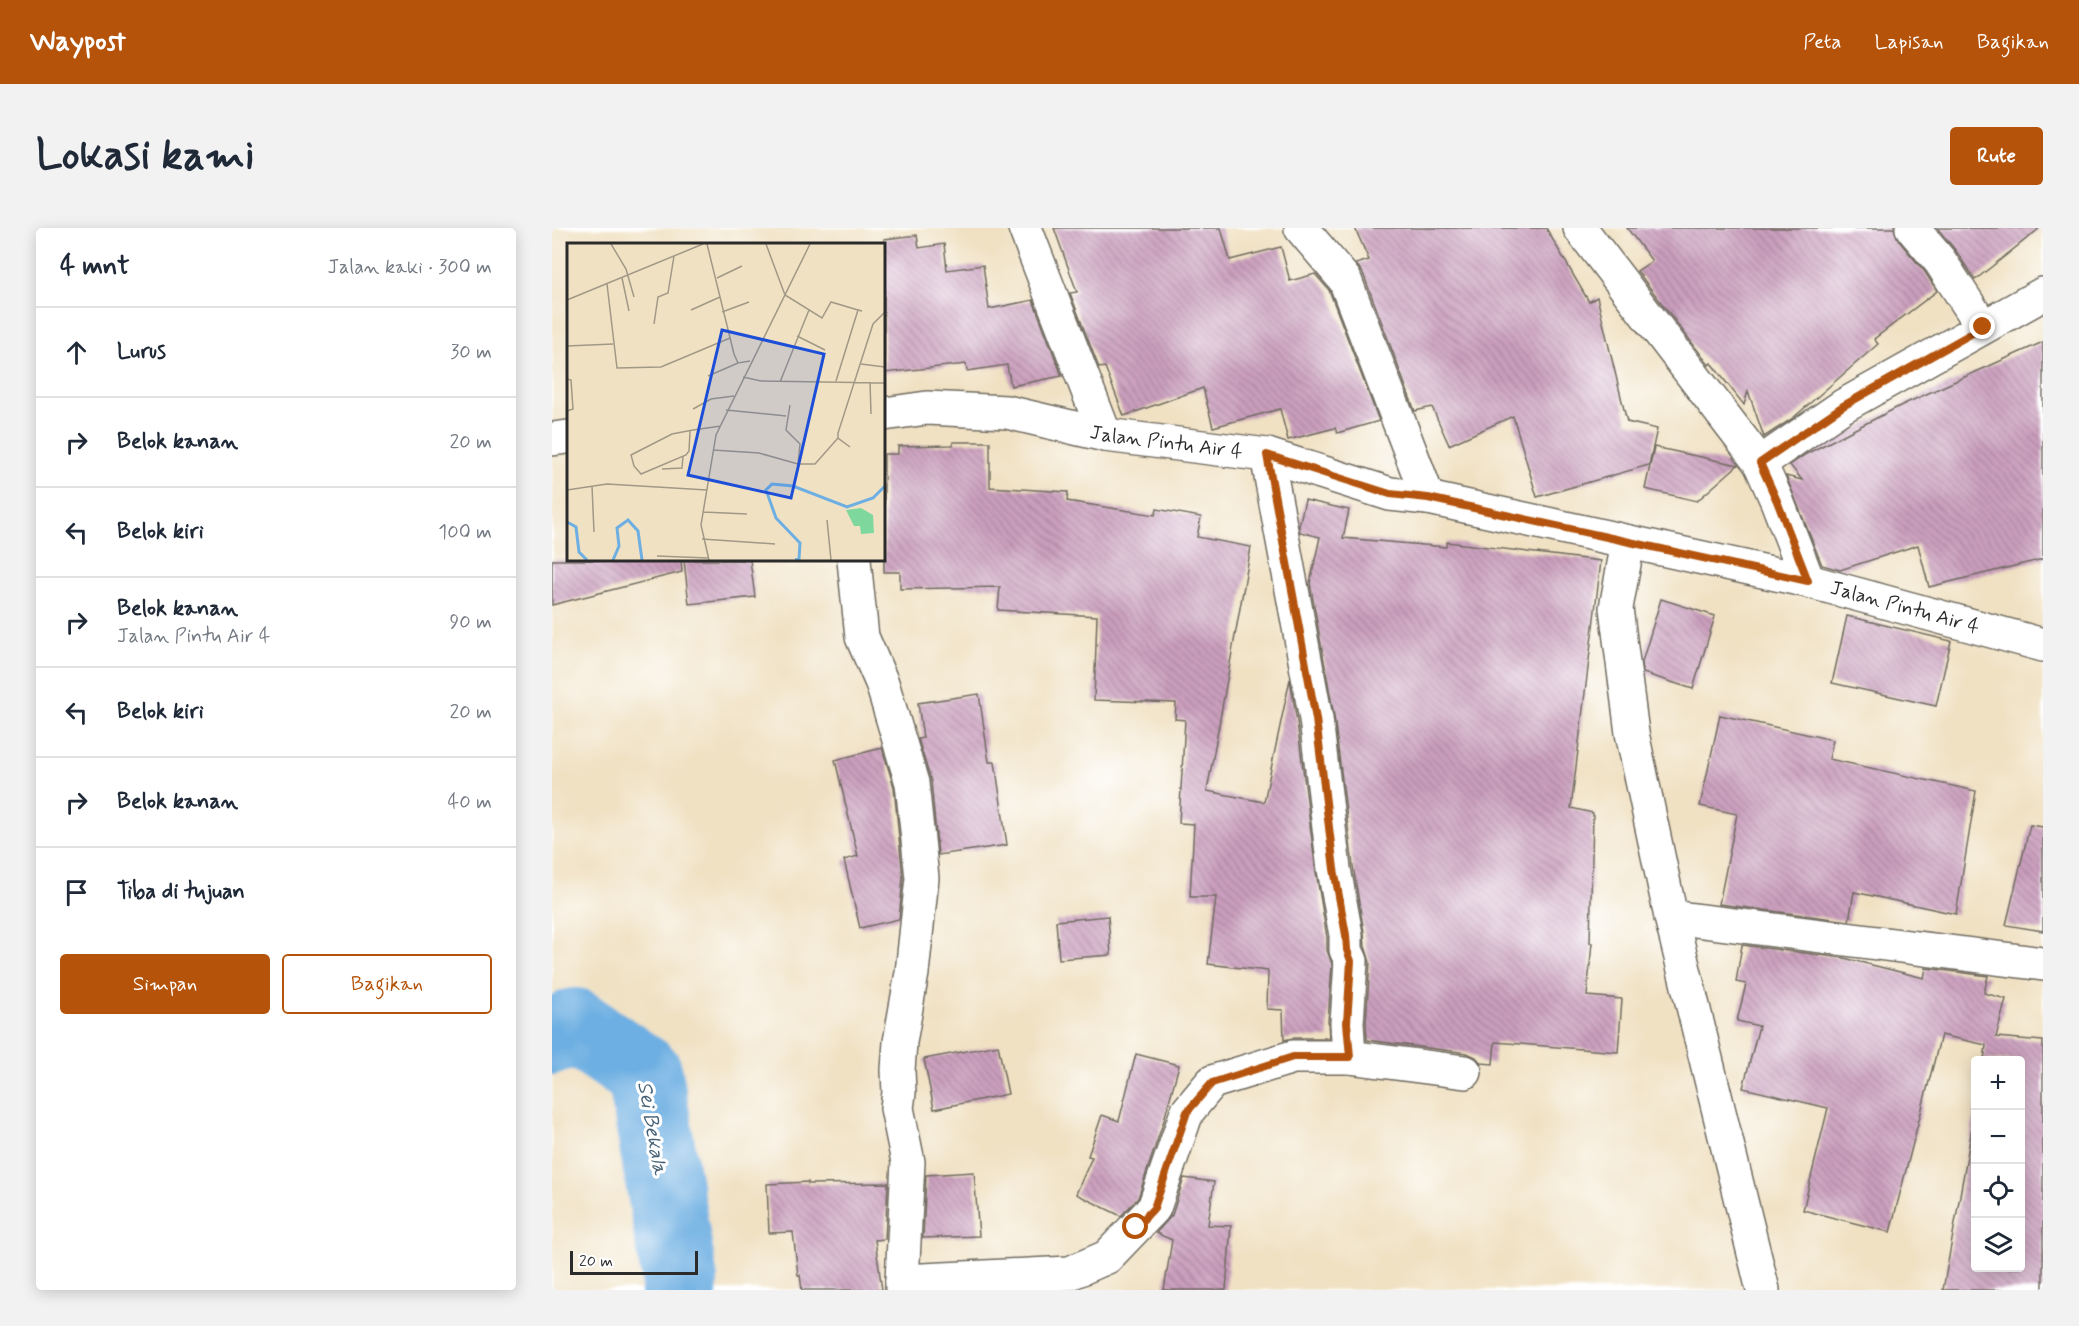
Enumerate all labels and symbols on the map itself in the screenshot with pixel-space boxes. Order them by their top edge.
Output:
inset map [567,243,885,561]
route end [1969,313,1995,339]
street label: Jalan Pintu Air 4 [1087,418,1245,465]
street label: Jalan Pintu Air 4 [1827,574,1983,641]
water label: Sei Bekala [630,1079,674,1178]
route start [1122,1213,1148,1239]
scale bar [570,1248,698,1276]

